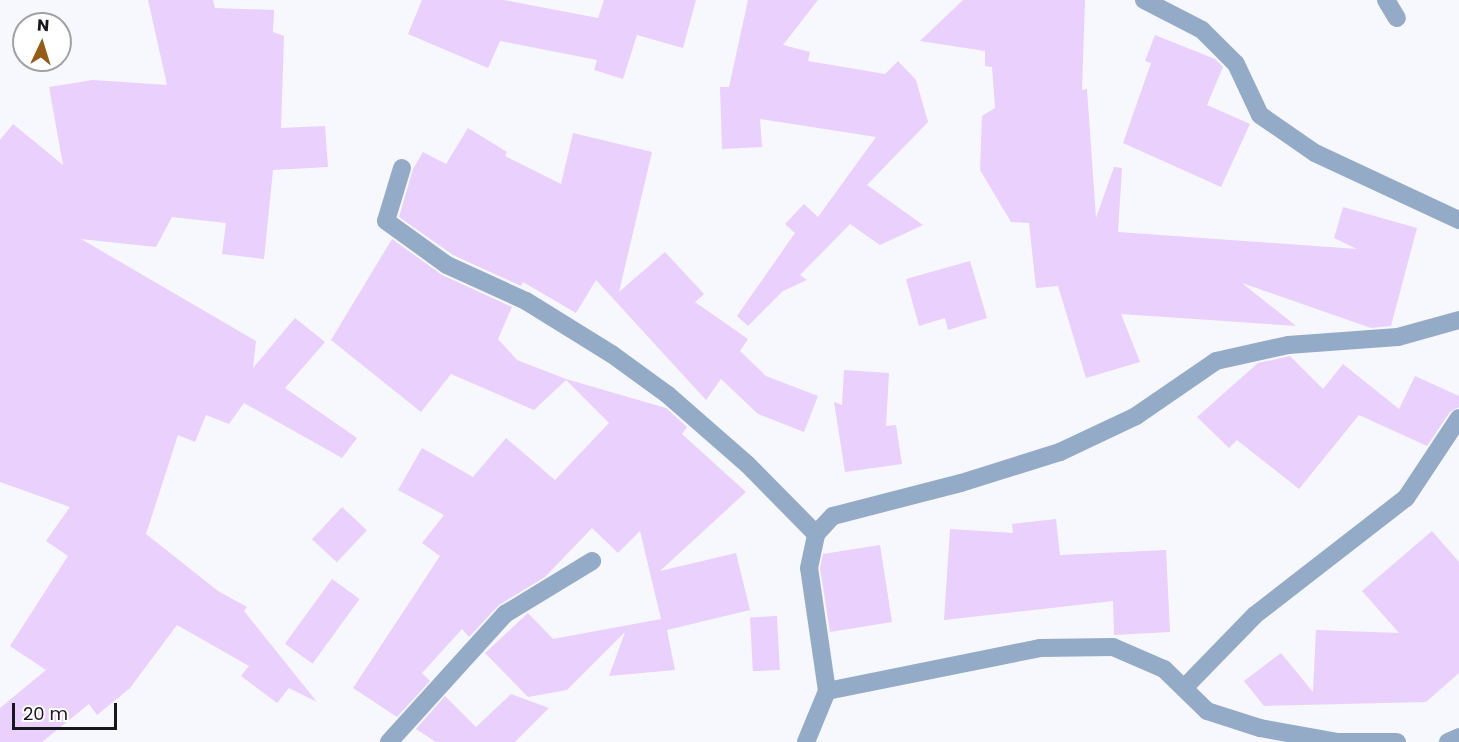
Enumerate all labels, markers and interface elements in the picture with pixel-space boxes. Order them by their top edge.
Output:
north arrow [12,12,72,72]
text: N [36,14,50,37]
scale bar [15,691,120,729]
text: 20 m [23,701,68,726]

